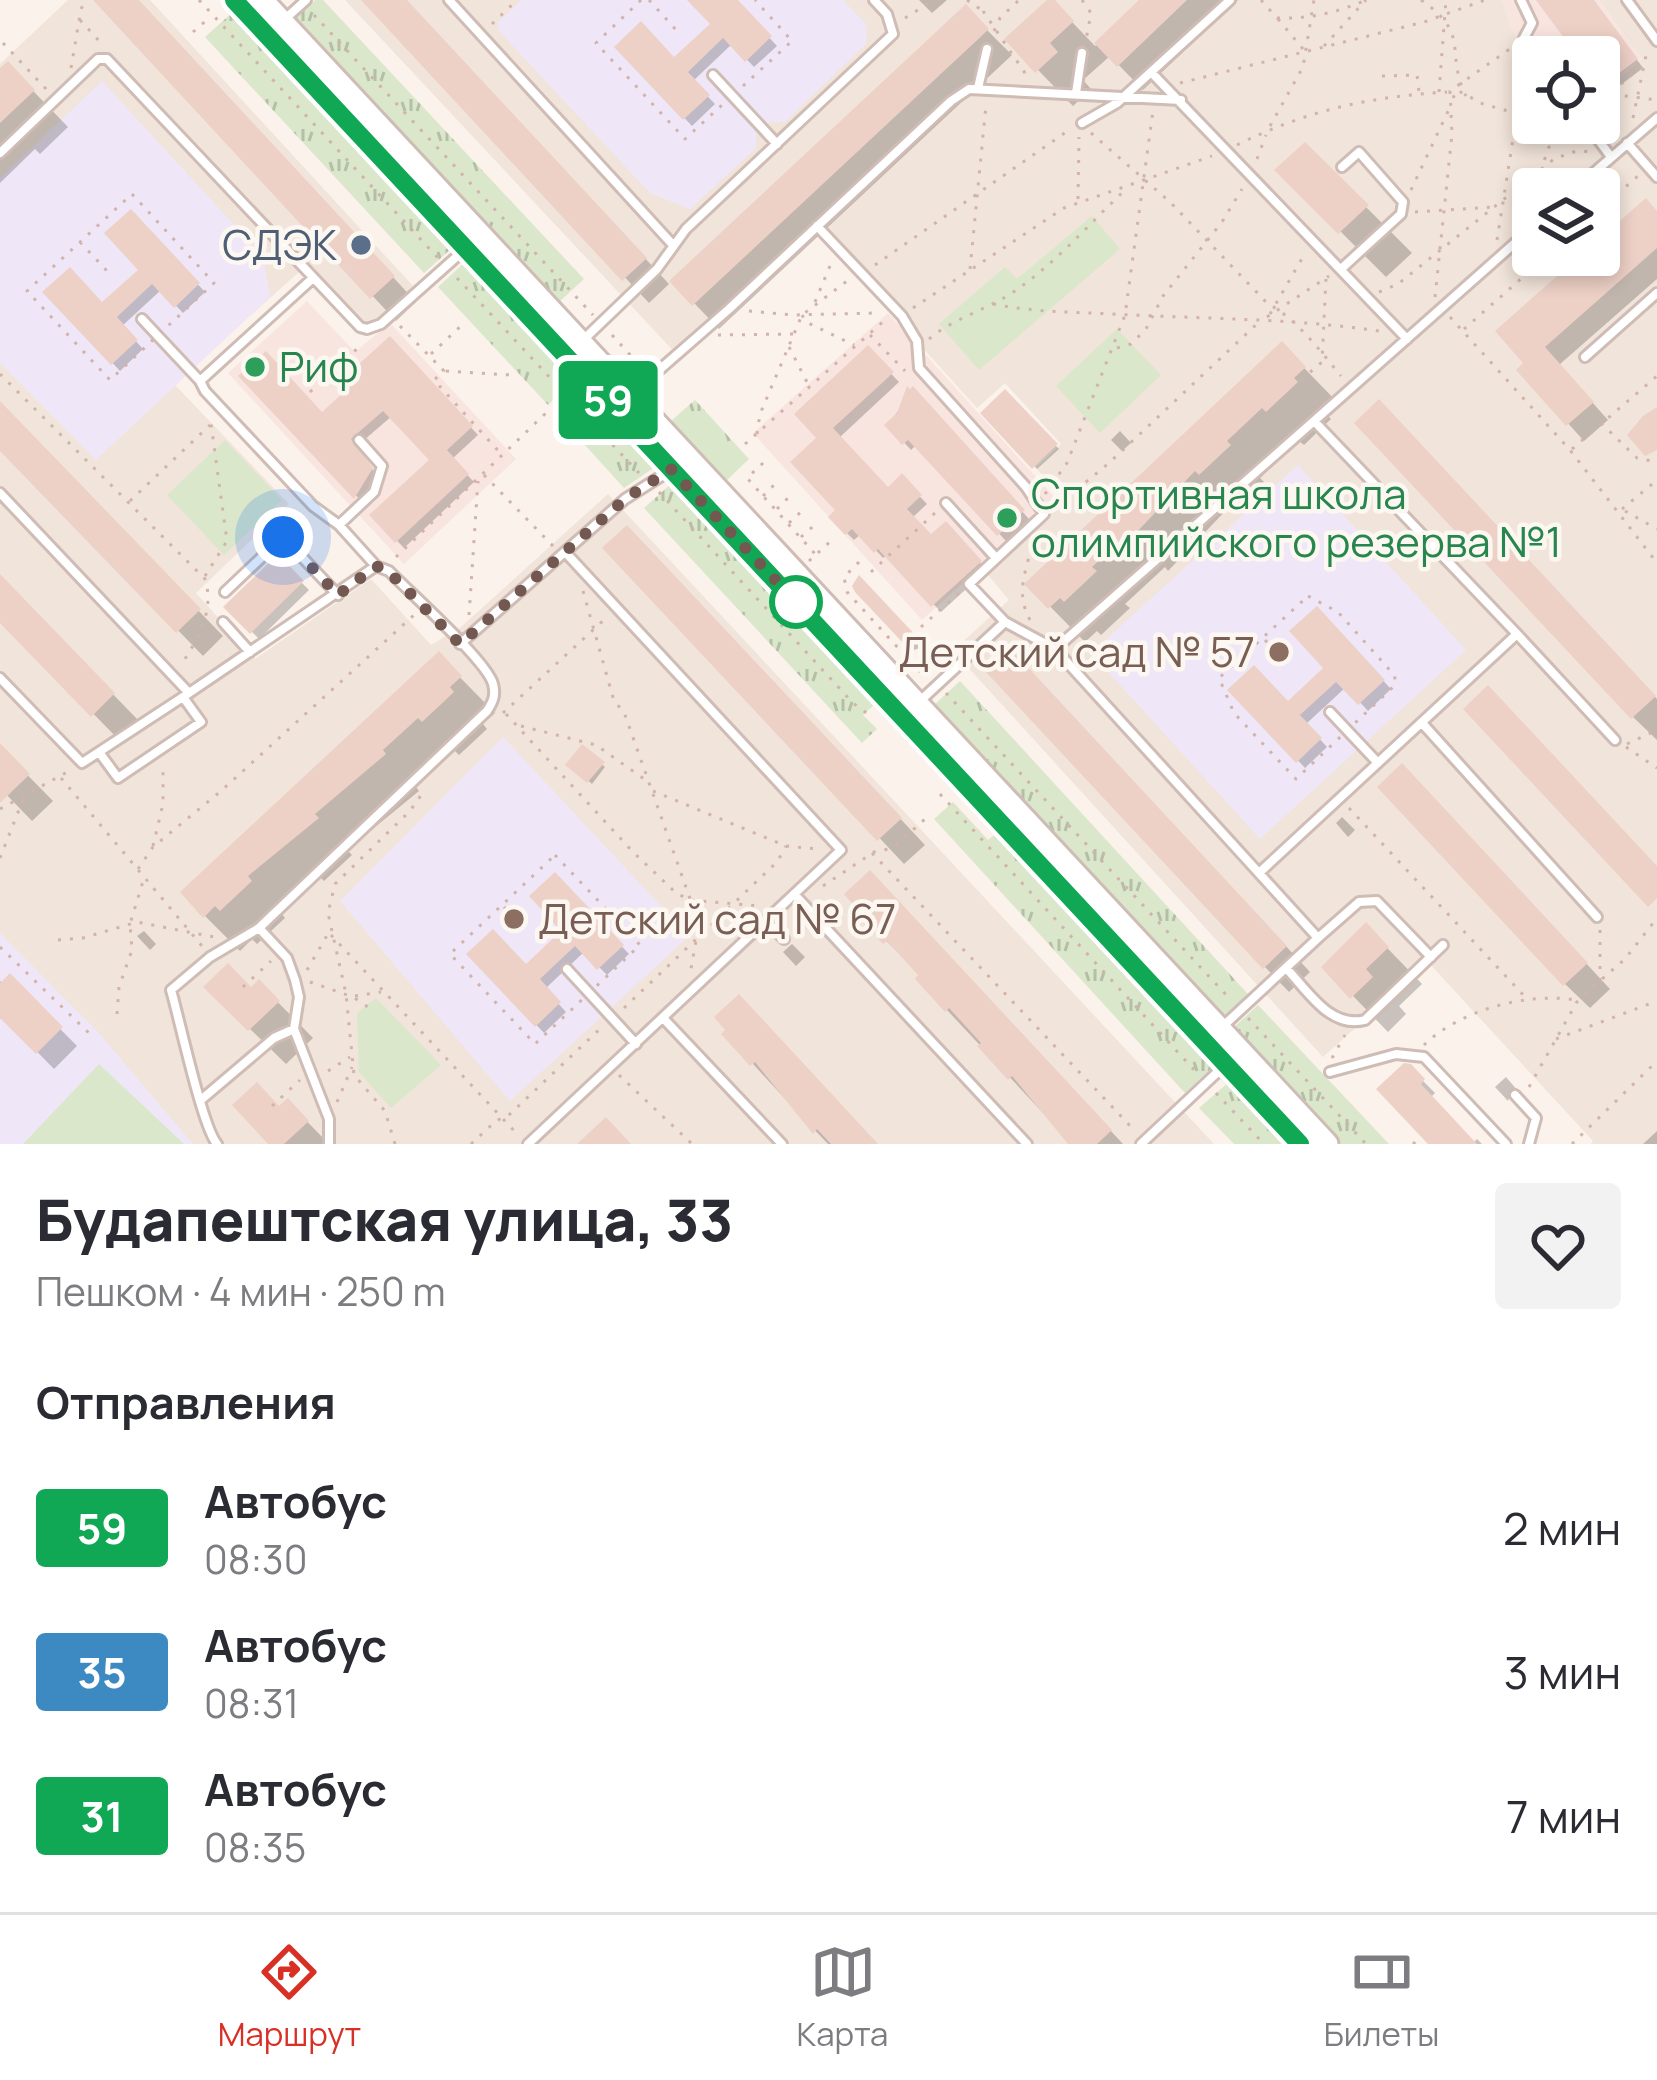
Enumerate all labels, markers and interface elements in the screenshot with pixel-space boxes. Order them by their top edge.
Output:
map controls [1512,36,1620,276]
button: locate [1512,36,1620,144]
button: layers [1512,168,1620,276]
place label: СДЭК [222,215,337,273]
marker: СДЭК [348,232,374,258]
place label: Риф [279,337,359,395]
marker: Риф [242,354,268,380]
line badge: 59 [554,361,662,439]
text: 59 [583,371,633,429]
place label: Спортивная школа олимпийского резерва №1 [1031,464,1562,570]
marker: Спортивная школа олимпийского резерва №1 [994,505,1020,531]
your location [253,507,313,567]
unlabelled marker [771,577,821,627]
place label: Детский сад № 57 [898,622,1255,680]
marker: Детский сад № 57 [1266,639,1292,665]
place label: Детский сад № 67 [538,889,896,947]
marker: Детский сад № 67 [501,906,527,932]
text: Будапештская улица, 33 [36,1180,733,1258]
button: heart [1495,1183,1621,1309]
text: Пешком · 4 мин · 250 m [36,1264,446,1318]
text: Отправления [36,1371,336,1433]
text: Автобус [204,1470,387,1532]
text: 2 мин [1503,1497,1621,1559]
text: 59 [77,1499,127,1557]
text: 08:30 [204,1532,307,1586]
text: Автобус [204,1614,387,1676]
text: 3 мин [1504,1641,1621,1703]
text: 35 [77,1643,127,1701]
text: 08:31 [204,1676,299,1730]
text: Автобус [204,1758,387,1820]
text: 7 мин [1506,1785,1621,1847]
text: 31 [81,1787,123,1845]
text: 08:35 [204,1820,306,1874]
tab: Маршрут [218,1939,361,2056]
tab: Карта [797,1939,888,2056]
tab: Билеты [1324,1939,1439,2056]

